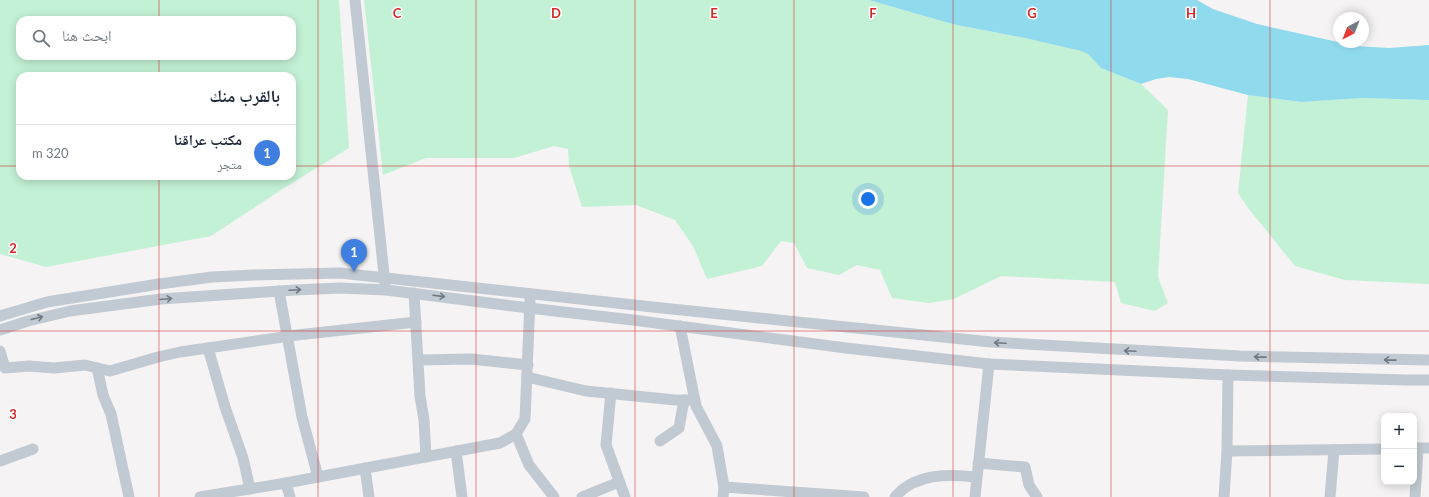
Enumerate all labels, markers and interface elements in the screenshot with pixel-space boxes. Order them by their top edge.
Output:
text: C [393,5,402,21]
text: D [551,5,561,21]
text: E [710,5,718,21]
text: F [869,5,877,21]
text: G [1027,5,1037,21]
text: H [1186,5,1196,21]
north arrow [1333,12,1369,48]
search box [16,16,296,60]
text: ابحث هنا [62,26,112,44]
icon: search [30,27,52,49]
text: بالقرب منك [210,85,280,106]
text: مكتب عراقنا [174,130,242,148]
text: 320 m [32,145,69,161]
text: 1 [263,145,271,161]
text: متجر [217,156,242,172]
your location [858,189,878,209]
pin: 1 [341,239,367,272]
text: 2 [9,240,17,256]
one-way arrow [288,286,301,294]
one-way arrow [432,292,445,300]
one-way arrow [159,295,172,303]
one-way arrow [30,314,43,321]
one-way arrow [994,339,1007,347]
one-way arrow [1124,347,1137,354]
one-way arrow [1254,353,1267,361]
one-way arrow [1384,356,1397,364]
text: 3 [9,406,17,422]
map controls [1381,413,1417,485]
button: + [1381,413,1417,449]
button: − [1381,449,1417,485]

